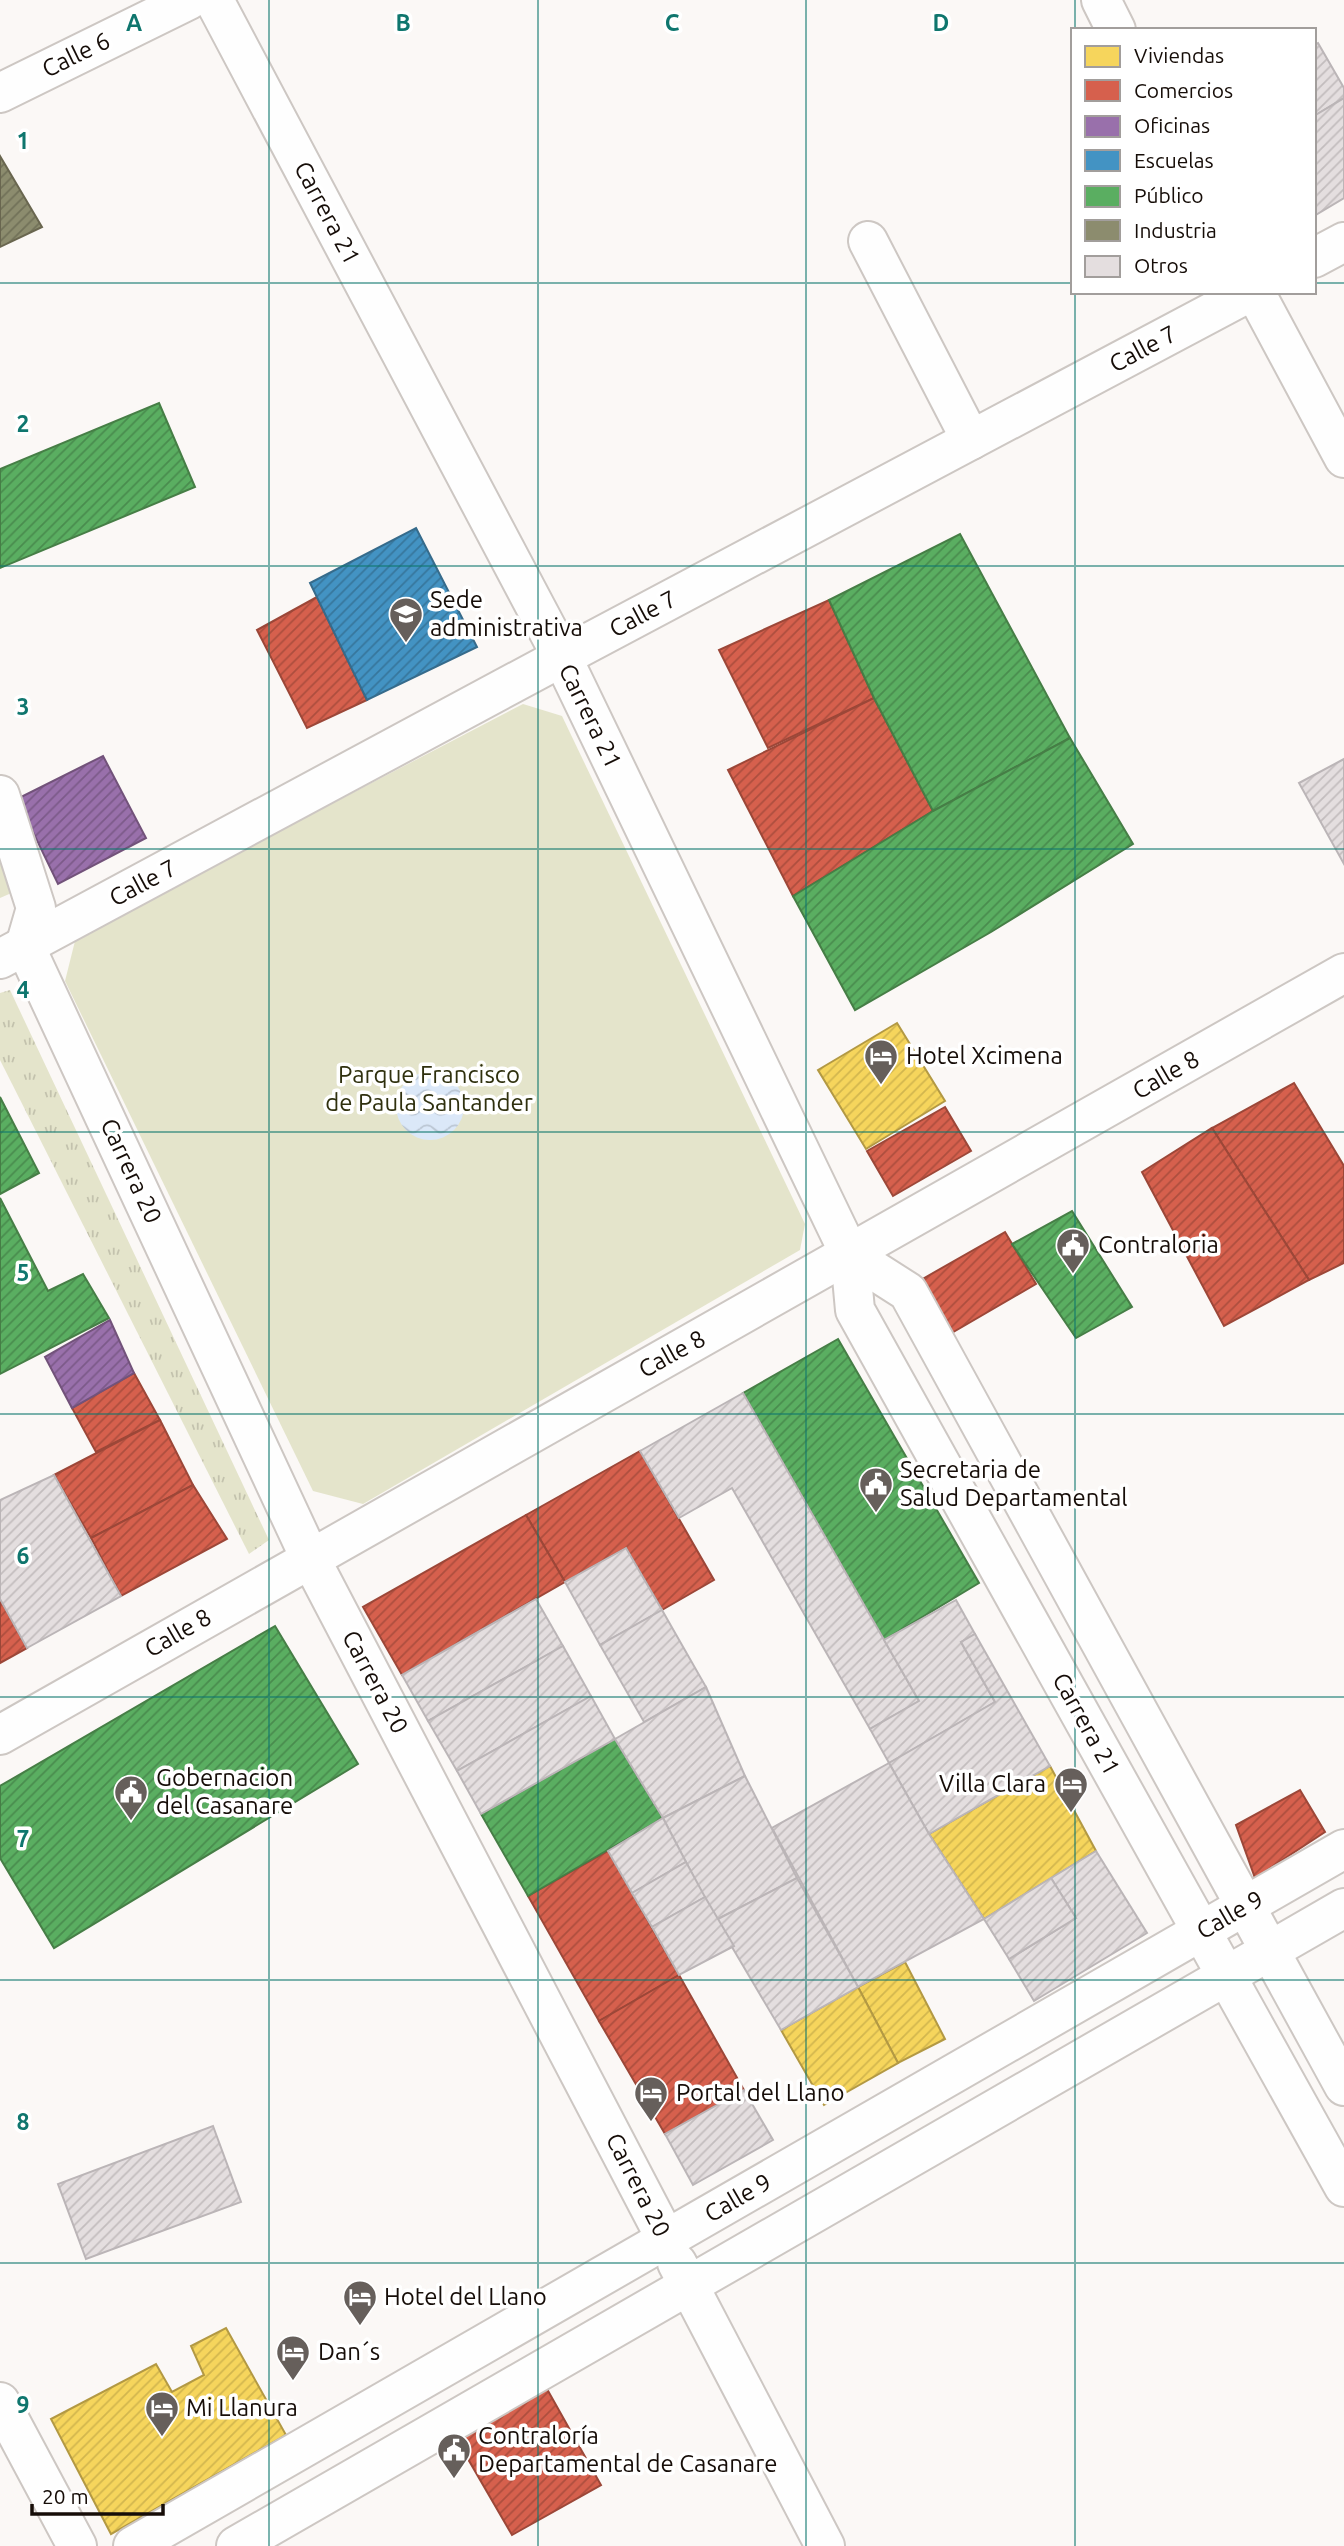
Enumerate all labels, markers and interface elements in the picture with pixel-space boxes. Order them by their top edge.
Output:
text: A [126,10,142,35]
text: B [395,10,411,35]
text: C [665,10,680,35]
text: D [933,10,949,35]
street label: Calle 6 [38,27,114,82]
legend [1071,28,1316,294]
text: Viviendas [1134,43,1224,67]
text: Comercios [1134,78,1233,102]
text: Oficinas [1134,113,1210,137]
text: 1 [17,128,29,153]
text: Escuelas [1134,148,1214,172]
street label: Carrera 21 [289,157,366,269]
text: Público [1134,183,1203,207]
text: Industria [1134,218,1217,242]
text: Otros [1134,253,1188,277]
street label: Calle 7 [1105,320,1181,377]
text: 2 [17,411,29,436]
street label: Calle 7 [605,585,681,642]
place label: Sede administrativa [430,586,583,641]
school or university icon: Sede administrativa [387,595,425,644]
street label: Carrera 21 [554,659,627,772]
text: 3 [17,694,29,719]
street label: Calle 7 [105,854,181,911]
text: 4 [17,977,30,1002]
hotel icon: Hotel Xcimena [862,1037,900,1086]
place label: Hotel Xcimena [906,1042,1063,1069]
street label: Calle 8 [1128,1045,1204,1104]
park label: Parque Francisco de Paula Santander [325,1061,533,1116]
street label: Carrera 20 [95,1114,167,1227]
public building icon: Contraloria [1054,1226,1092,1275]
place label: Contraloria [1098,1231,1219,1258]
text: 5 [17,1260,29,1285]
street label: Calle 8 [634,1324,710,1383]
place label: Secretaria de Salud Departamental [900,1456,1128,1511]
public building icon: Secretaria de Salud Departamental [857,1465,895,1514]
text: 6 [17,1543,30,1568]
street label: Calle 8 [140,1603,216,1662]
street label: Carrera 20 [337,1626,414,1738]
street label: Carrera 21 [1047,1668,1126,1779]
place label: Gobernacion del Casanare [156,1764,293,1819]
hotel icon: Villa Clara [1052,1765,1090,1814]
place label: Villa Clara [939,1770,1046,1797]
public building icon: Gobernacion del Casanare [112,1773,150,1822]
text: 7 [17,1826,29,1851]
street label: Calle 9 [1192,1885,1268,1944]
hotel icon: Portal del Llano [632,2074,670,2123]
place label: Portal del Llano [676,2079,844,2106]
text: 8 [17,2109,29,2134]
street label: Carrera 20 [601,2129,676,2241]
street label: Calle 9 [700,2168,776,2227]
hotel icon: Hotel del Llano [341,2278,379,2327]
place label: Hotel del Llano [384,2283,547,2310]
hotel icon: Dan´s [274,2333,312,2382]
place label: Dan´s [318,2338,380,2365]
hotel icon: Mi Llanura [143,2389,181,2438]
text: 9 [17,2392,29,2417]
place label: Mi Llanura [186,2394,298,2421]
place label: Contraloría Departamental de Casanare [478,2422,778,2477]
public building icon: Contraloría Departamental de Casanare [435,2431,473,2480]
scale bar [32,2472,163,2516]
text: 20 m [42,2484,89,2508]

